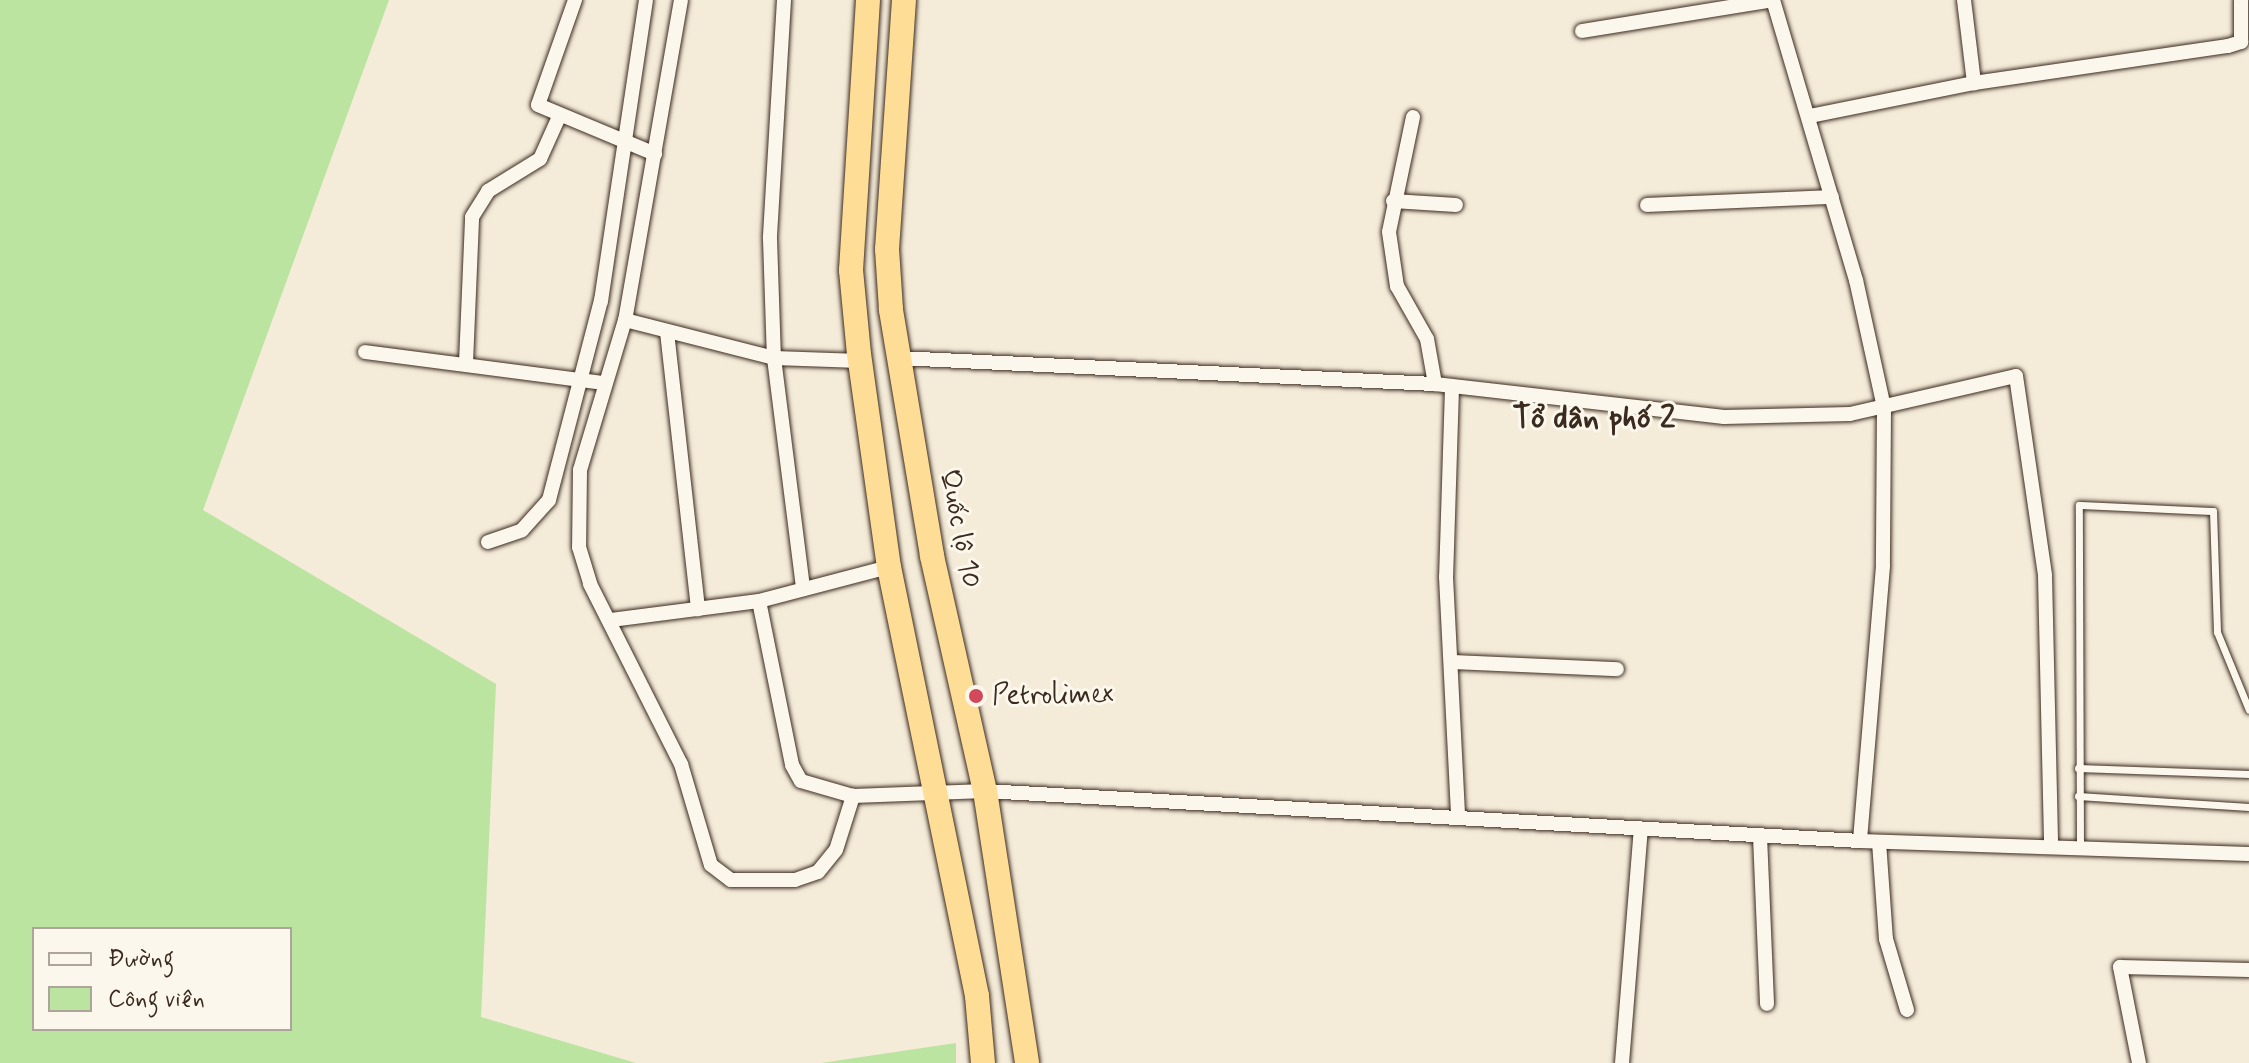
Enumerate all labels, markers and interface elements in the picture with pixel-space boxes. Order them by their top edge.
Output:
district label: Tổ dân phố 2 [1512,399,1676,437]
street label: Quốc lộ 10 [931,467,987,591]
place label: Petrolimex [992,679,1114,713]
marker: Petrolimex [967,687,985,705]
legend [32,927,292,1031]
text: Đường [108,944,174,975]
text: Công viên [108,984,205,1015]

